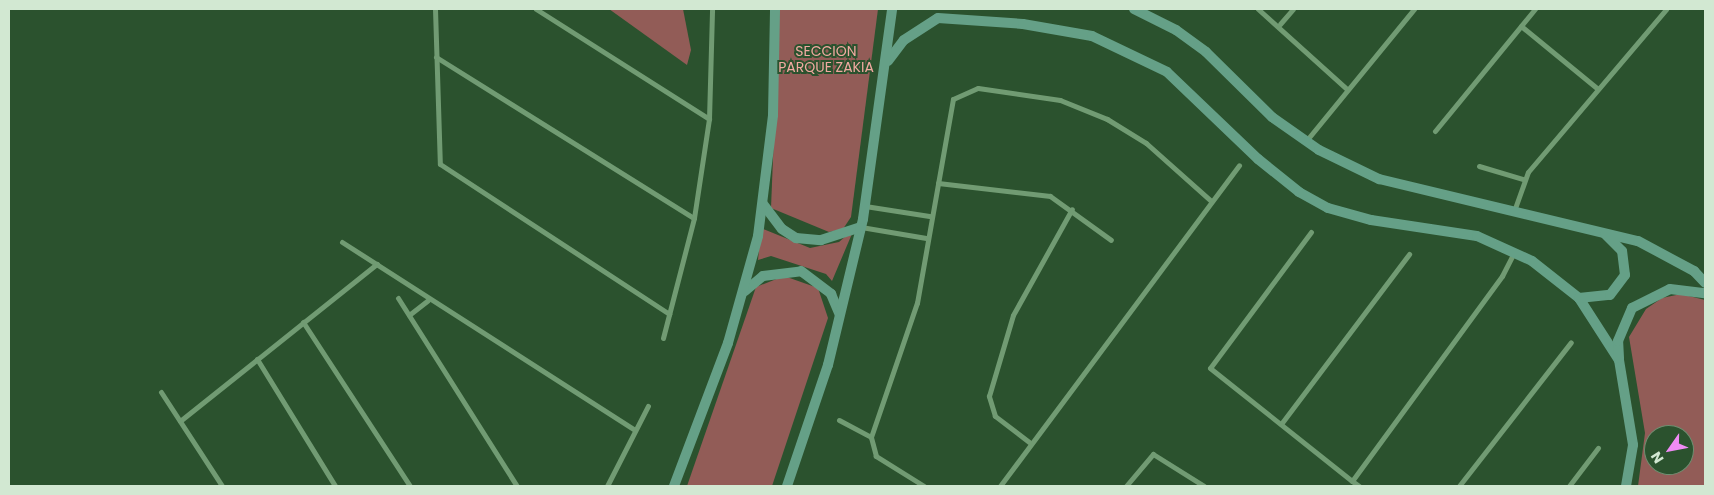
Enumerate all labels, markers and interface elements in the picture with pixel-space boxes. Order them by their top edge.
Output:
park label: SECCION PARQUE ZAKIA [778,43,874,75]
north arrow [1644,425,1694,475]
text: N [1646,448,1669,467]

